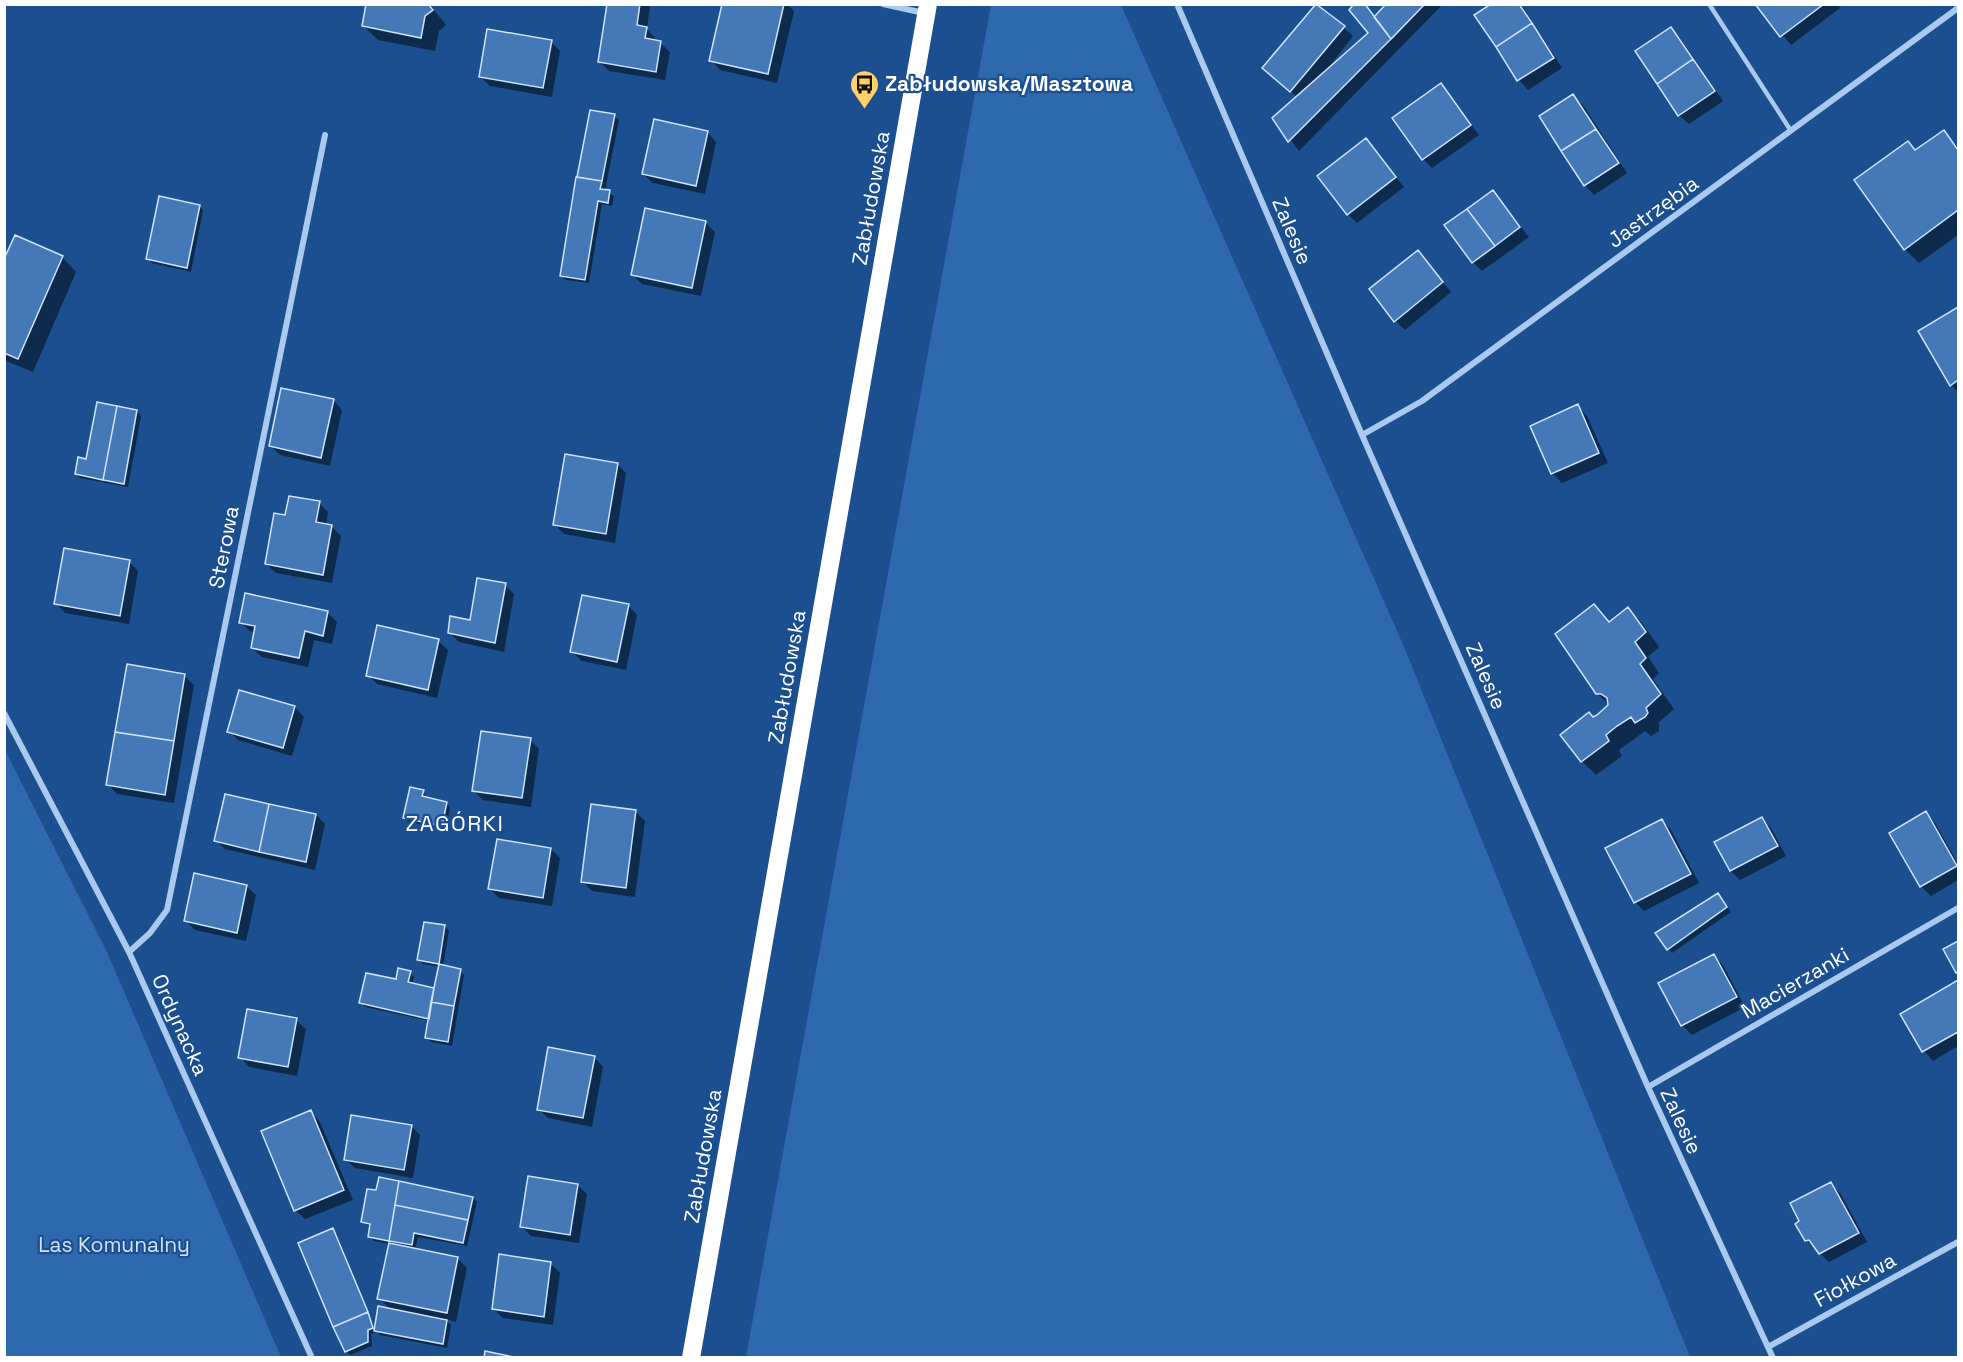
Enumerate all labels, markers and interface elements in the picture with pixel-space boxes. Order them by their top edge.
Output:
bus stop icon: Zabłudowska/Masztowa [848,68,880,110]
place label: Zabłudowska/Masztowa [885,70,1133,97]
street label: Zabłudowska [845,129,896,267]
street label: Jastrzębia [1602,170,1704,254]
street label: Zalesie [1266,193,1319,268]
street label: Sterowa [202,503,245,591]
street label: Zabłudowska [761,608,812,746]
street label: Zalesie [1460,638,1513,713]
district label: ZAGÓRKI [406,809,504,837]
street label: Macierzanki [1736,941,1854,1024]
street label: Ordynacka [146,970,215,1080]
street label: Zalesie [1654,1083,1709,1158]
street label: Zabłudowska [677,1087,728,1225]
park label: Las Komunalny [38,1231,190,1258]
street label: Fiołkowa [1809,1246,1900,1313]

